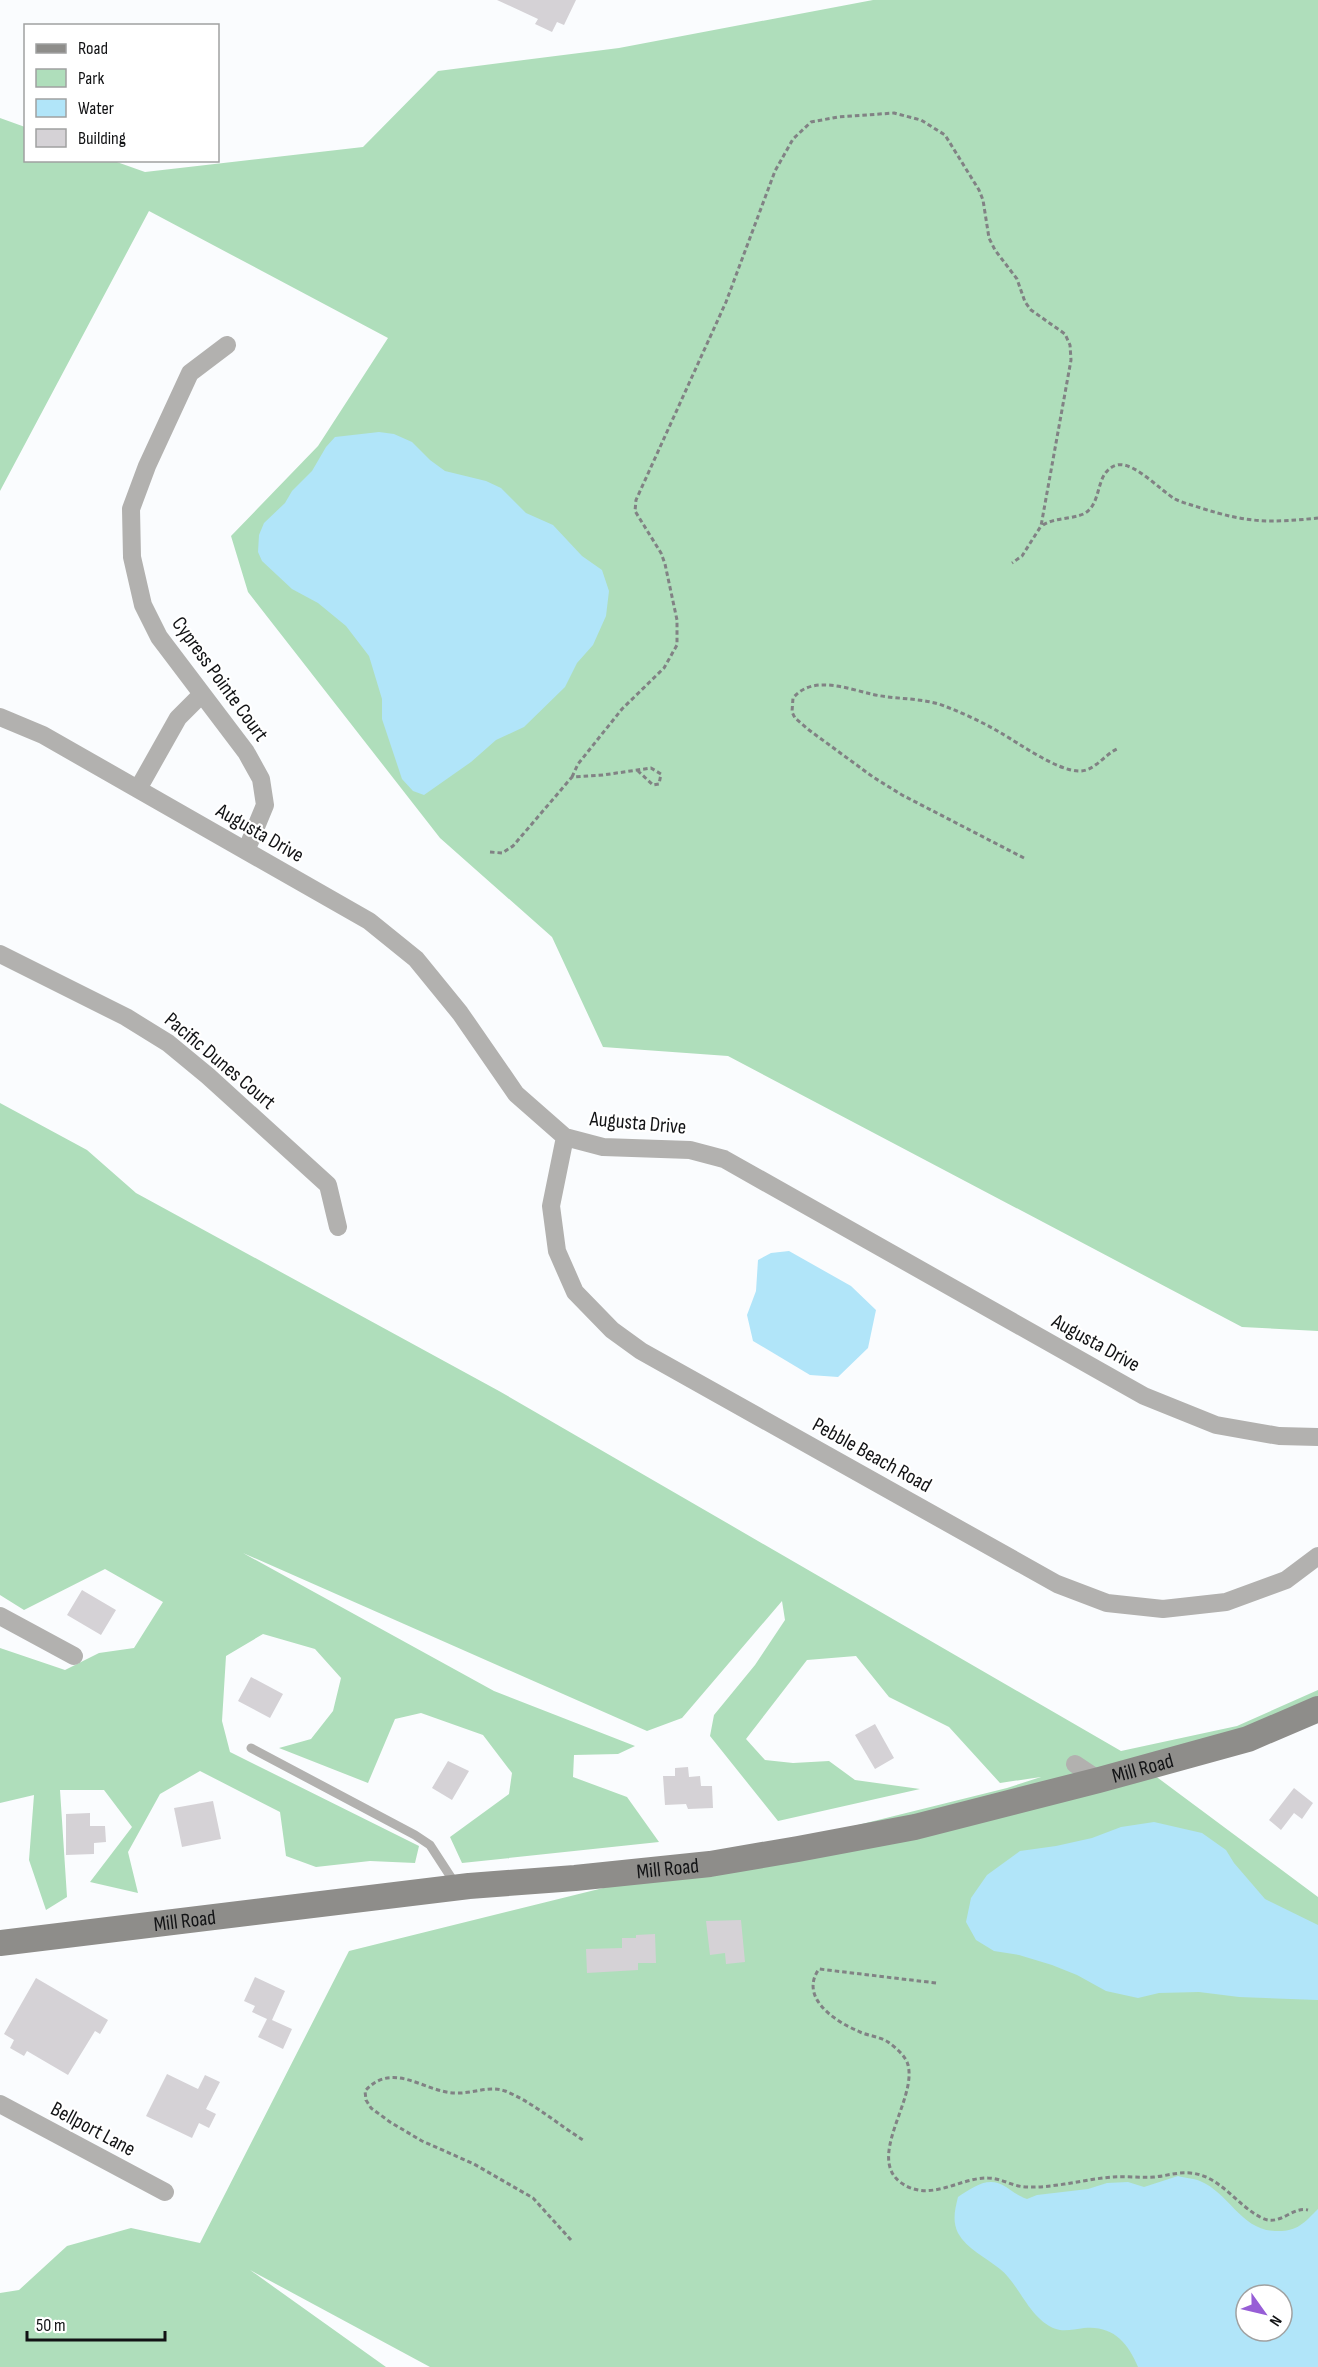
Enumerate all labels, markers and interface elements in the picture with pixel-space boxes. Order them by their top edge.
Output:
legend [24,24,219,162]
text: Road [78,38,108,59]
text: Park [78,68,104,89]
text: Water [78,98,114,119]
text: Building [78,128,126,149]
street label: Cypress Pointe Court [166,612,274,746]
street label: Augusta Drive [211,797,308,868]
street label: Pacific Dunes Court [159,1007,281,1115]
street label: Augusta Drive [588,1106,687,1140]
street label: Augusta Drive [1047,1308,1144,1377]
street label: Pebble Beach Road [808,1412,936,1498]
street label: Mill Road [1109,1748,1176,1788]
street label: Mill Road [635,1853,700,1884]
street label: Mill Road [152,1904,217,1937]
street label: Bellport Lane [46,2096,140,2162]
north arrow [1234,2283,1294,2343]
scale bar [27,2304,165,2342]
text: N [1265,2312,1285,2329]
text: 50 m [36,2315,66,2336]

